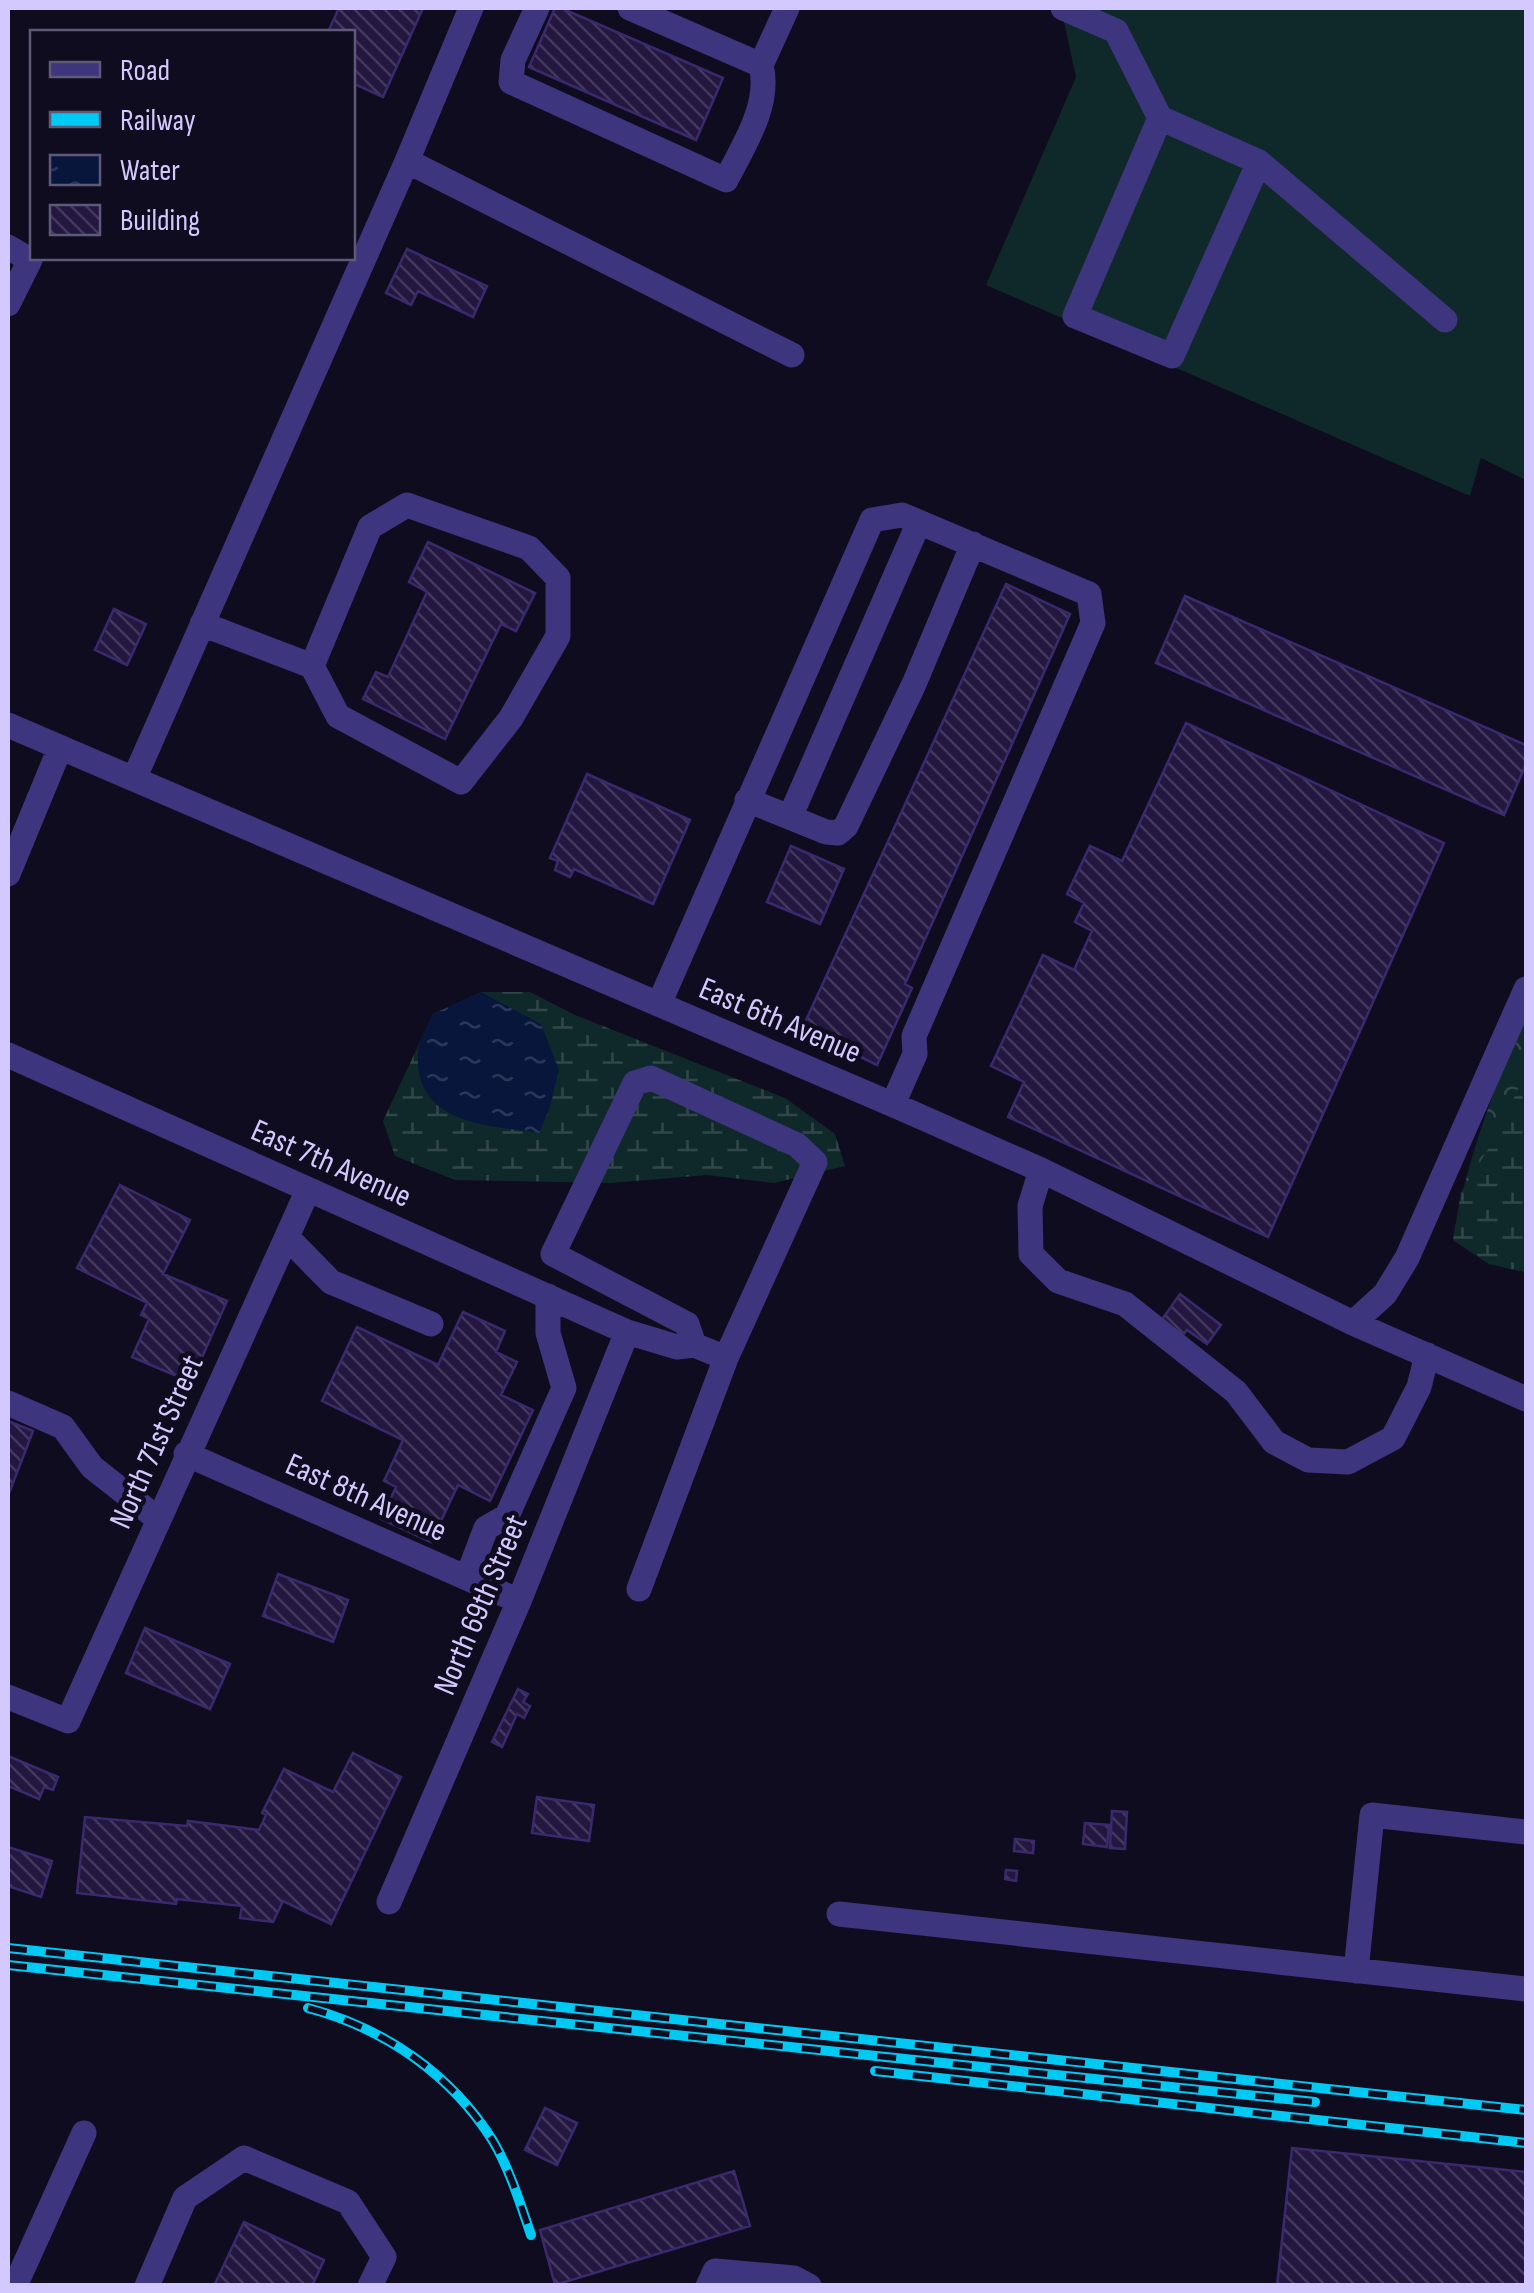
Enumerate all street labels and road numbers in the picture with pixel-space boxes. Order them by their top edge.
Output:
street label: East 6th Avenue [693,969,867,1073]
street label: East 7th Avenue [245,1111,417,1217]
street label: North 71st Street [101,1349,213,1535]
street label: East 8th Avenue [279,1445,453,1551]
street label: North 69th Street [426,1509,536,1701]

